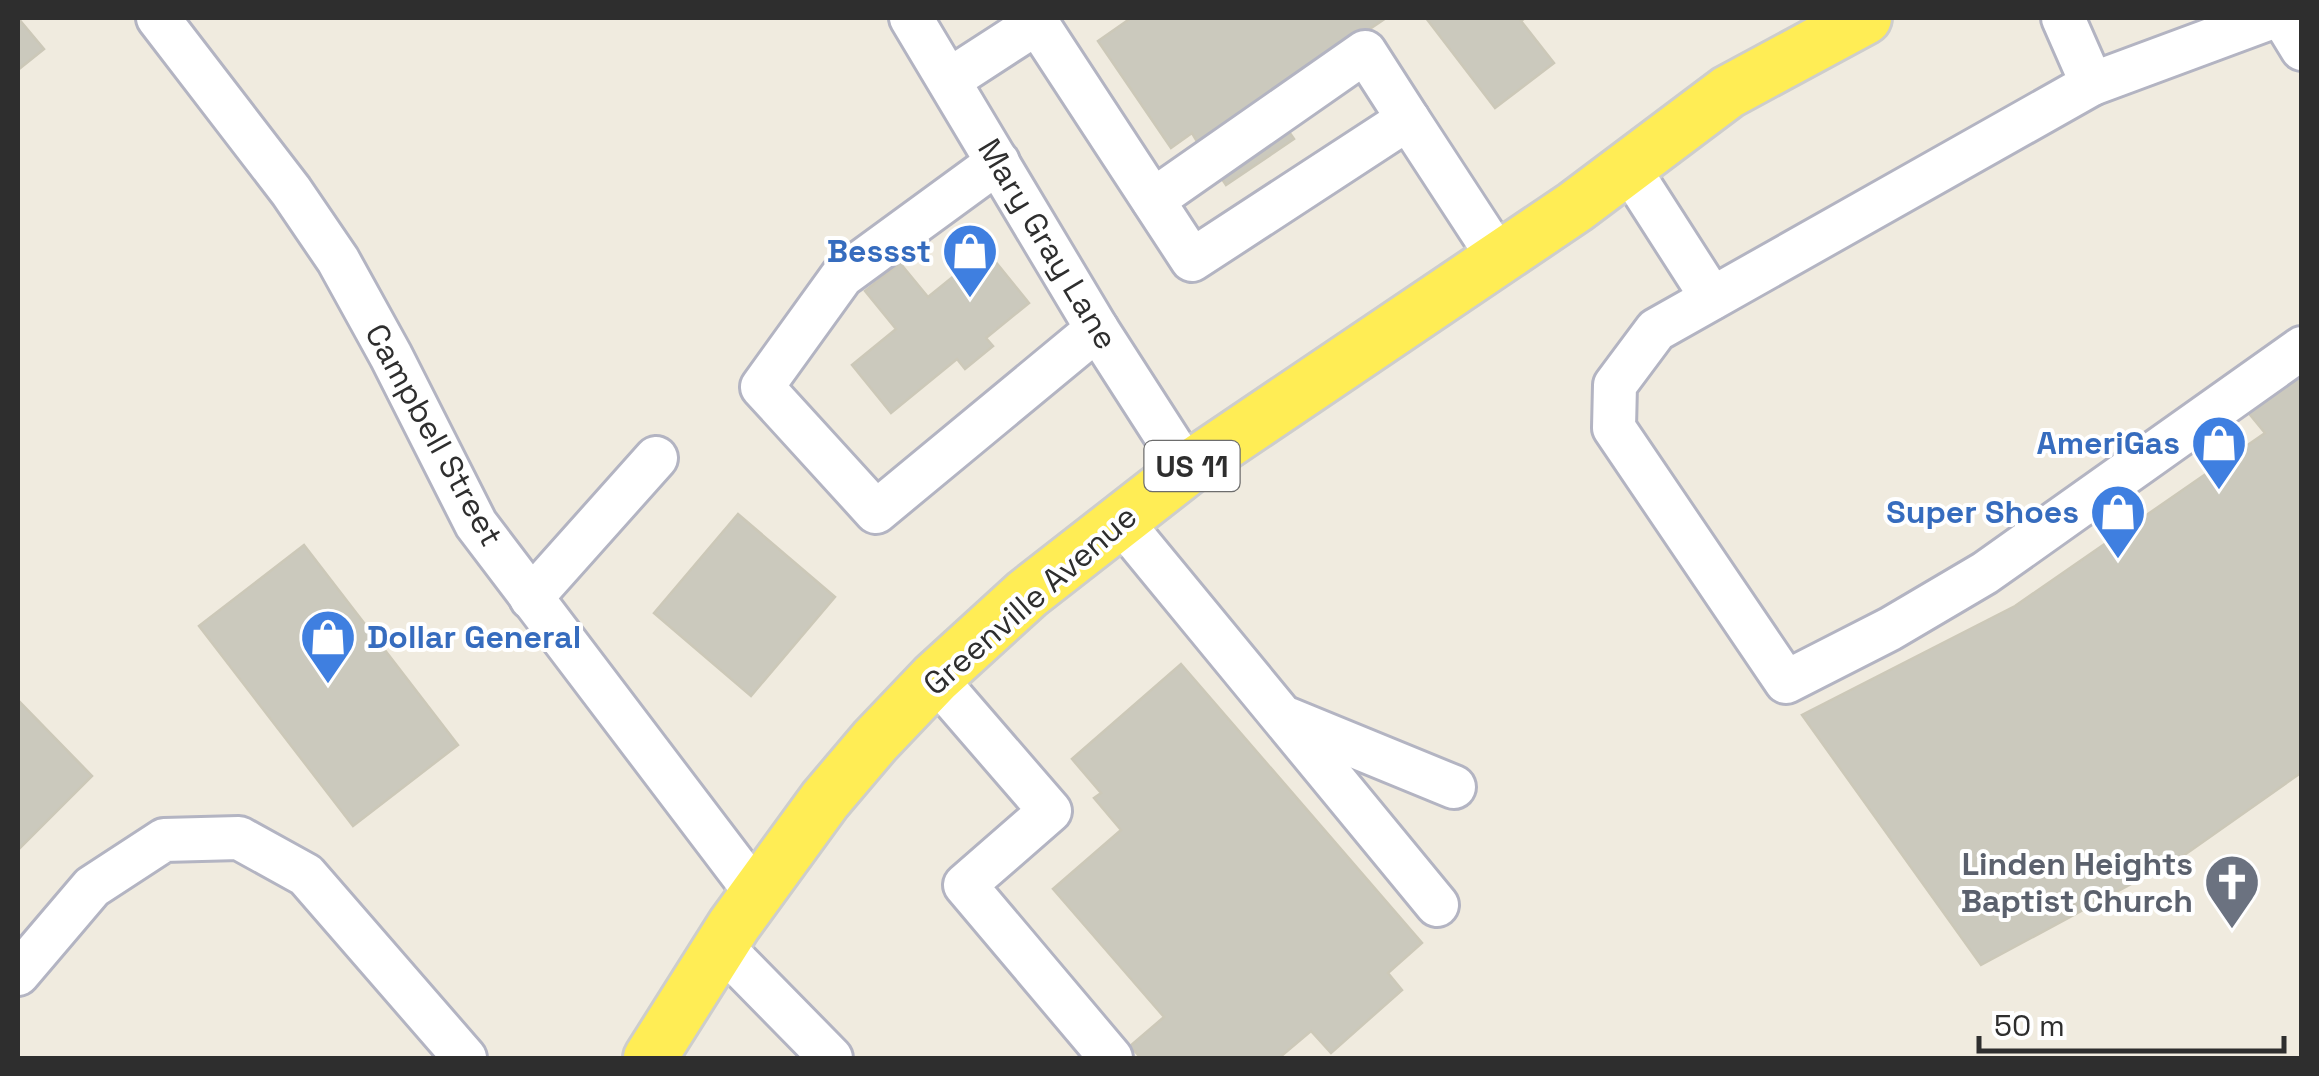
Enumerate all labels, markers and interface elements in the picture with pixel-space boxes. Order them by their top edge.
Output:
street label: Mary Gray Lane [969,131,1127,357]
shop icon: Bessst [940,221,1000,300]
place label: Bessst [827,231,931,271]
street label: Campbell Street [356,317,512,553]
shop icon: AmeriGas [2189,413,2249,492]
place label: AmeriGas [2036,423,2180,463]
road number: US 11 [1144,441,1240,491]
shop icon: Super Shoes [2088,482,2148,561]
place label: Super Shoes [1886,492,2079,532]
street label: Greenville Avenue [915,496,1145,704]
shop icon: Dollar General [298,607,358,686]
place label: Dollar General [367,617,581,657]
place label: Linden Heights Baptist Church [1961,844,2193,921]
church icon: Linden Heights Baptist Church [2202,852,2262,931]
scale bar [1979,991,2284,1053]
text: 50 m [1994,1006,2065,1045]

